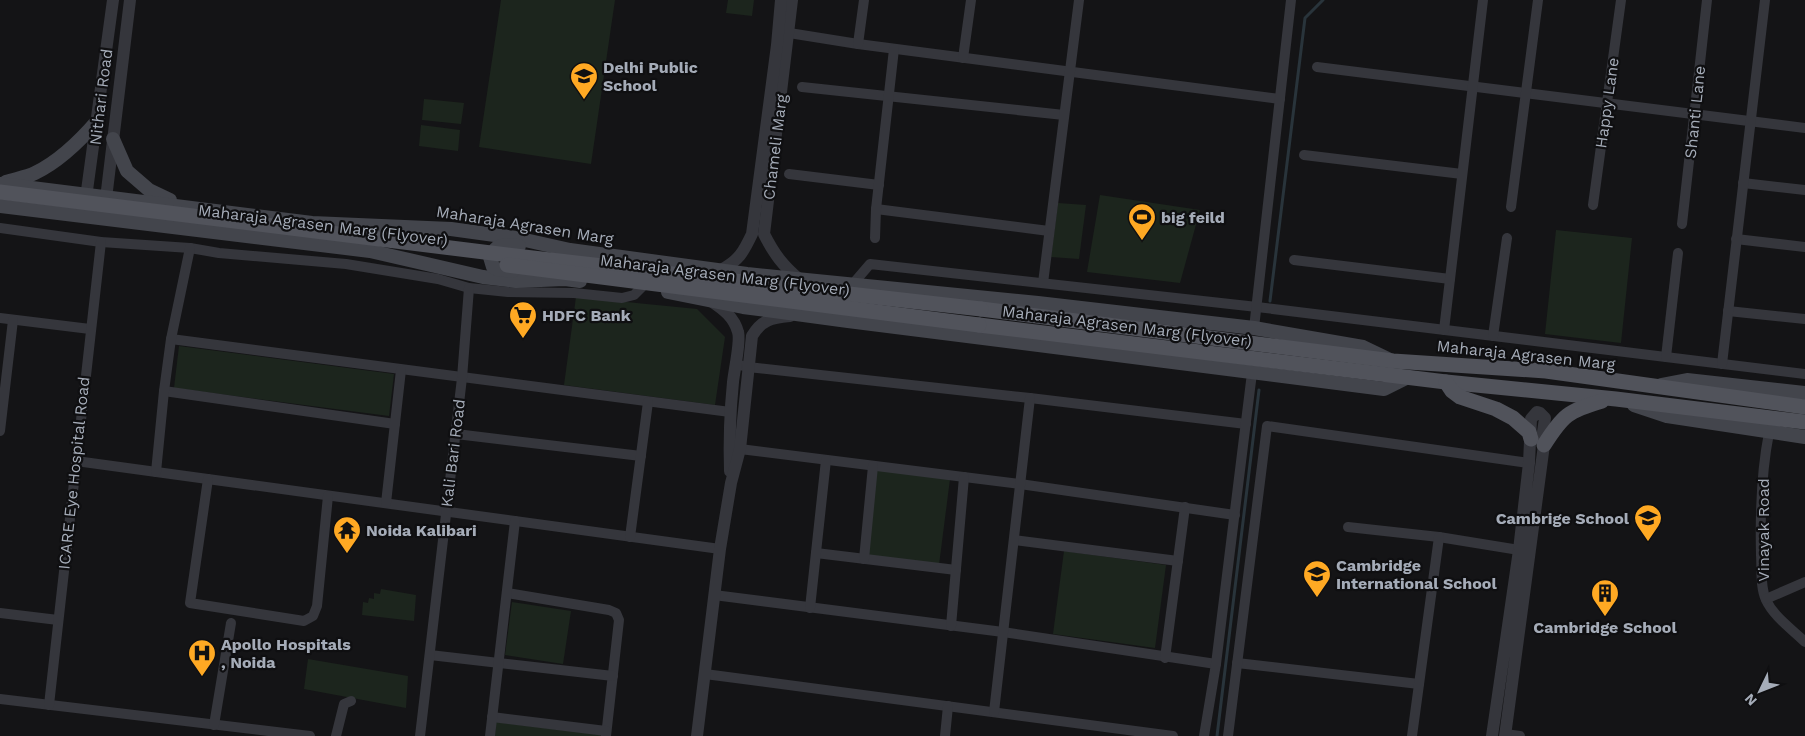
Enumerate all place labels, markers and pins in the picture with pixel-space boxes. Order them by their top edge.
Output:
place label: Delhi Public School [603,58,698,95]
school or university icon: Delhi Public School [569,61,599,100]
sports icon: big feild [1127,202,1157,241]
place label: big feild [1161,208,1225,227]
supermarket icon: HDFC Bank [508,300,538,339]
place label: HDFC Bank [542,306,631,325]
school or university icon: Cambrige School [1633,503,1663,542]
place label: Cambrige School [1496,509,1630,528]
temple icon: Noida Kalibari [332,515,362,554]
place label: Noida Kalibari [366,521,477,540]
place label: Cambridge International School [1336,556,1497,593]
school or university icon: Cambridge International School [1302,559,1332,598]
building icon: Cambridge School [1590,578,1620,617]
place label: Cambridge School [1533,618,1677,637]
place label: Apollo Hospitals , Noida [221,635,351,672]
hospital icon: Apollo Hospitals , Noida [187,638,217,677]

